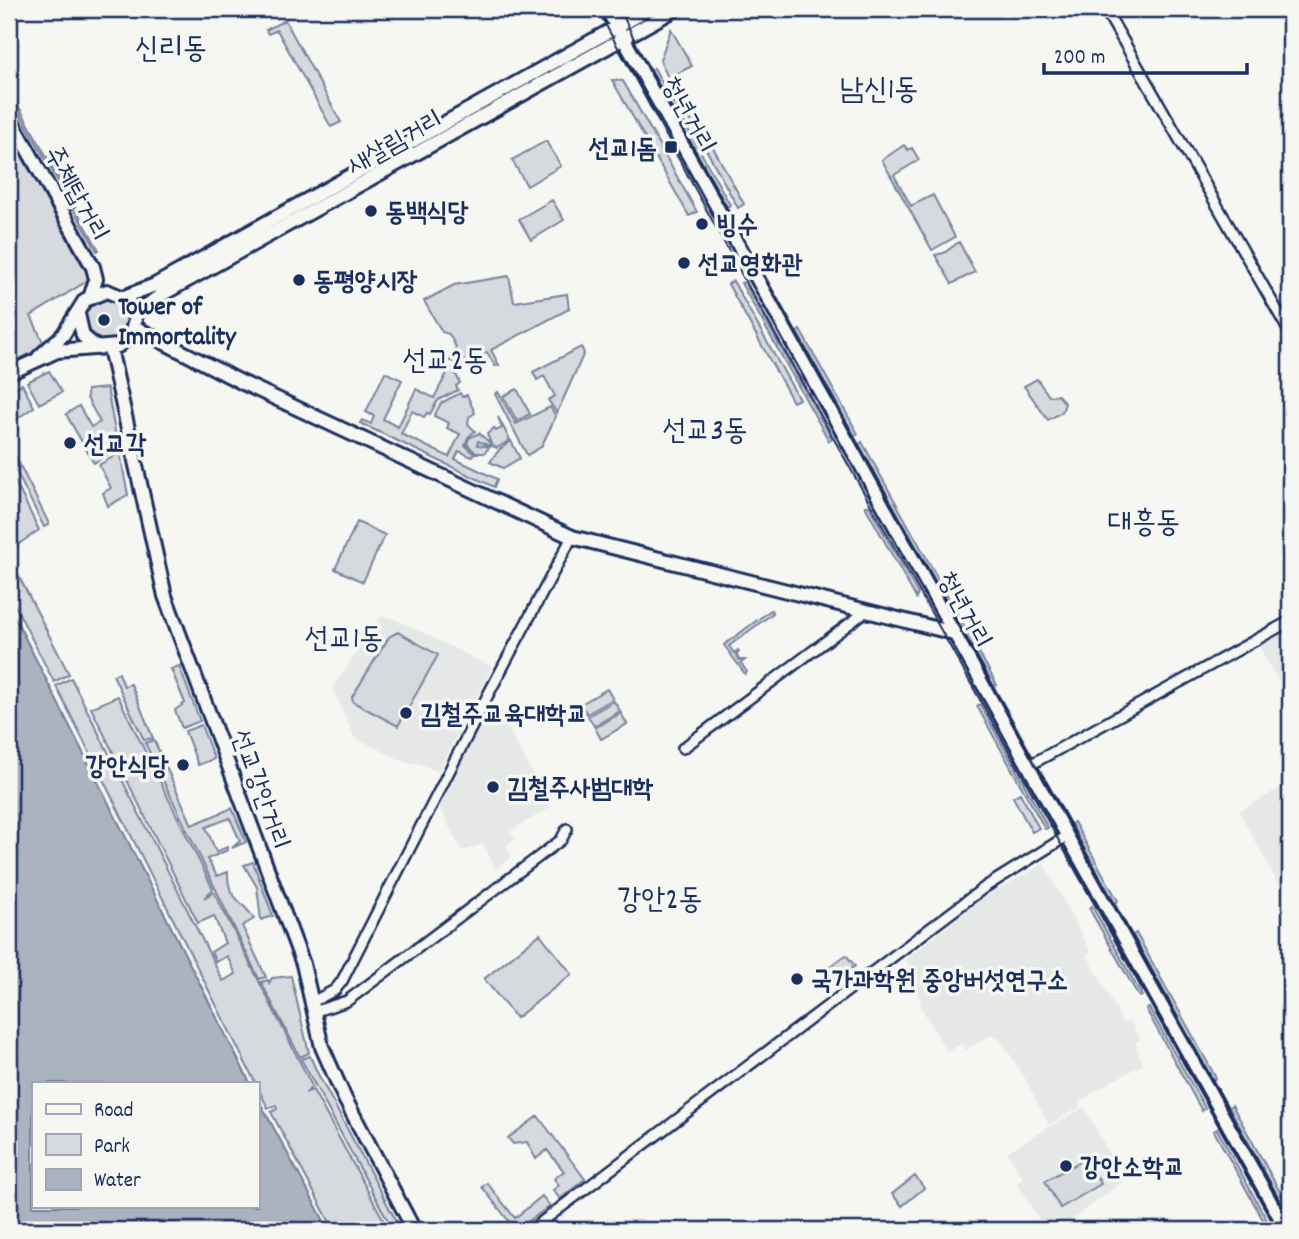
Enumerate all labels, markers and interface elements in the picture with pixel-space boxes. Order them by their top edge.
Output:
district label: 신리동 [135,30,207,73]
scale bar [1044,32,1246,76]
text: 200 m [1054,44,1105,74]
street label: 청년거리 [650,70,723,161]
district label: 남신1동 [840,71,919,114]
street label: 새살림거리 [341,103,450,186]
place label: 선교1돔 [589,132,657,169]
marker: 선교1돔 [663,139,679,155]
street label: 주체탑거리 [33,140,116,249]
place label: 동백식당 [385,196,469,233]
marker: 동백식당 [363,203,379,219]
place label: 빙수 [716,209,758,246]
marker: 빙수 [694,216,710,232]
place label: 선교영화관 [698,248,803,285]
marker: 선교영화관 [676,255,692,271]
place label: 동평양시장 [313,265,418,302]
marker: 동평양시장 [291,272,307,288]
place label: Tower of Immortality [118,290,237,357]
marker: Tower of Immortality [96,312,112,328]
district label: 선교2동 [402,342,488,385]
district label: 선교3동 [662,412,748,455]
place label: 선교각 [84,428,147,465]
marker: 선교각 [62,435,78,451]
district label: 대흥동 [1108,504,1180,547]
street label: 청년거리 [926,565,999,656]
district label: 선교1동 [305,620,384,663]
place label: 김철주교육대학교 [420,698,587,735]
marker: 김철주교육대학교 [398,705,414,721]
street label: 선교강안거리 [220,725,298,856]
place label: 강안식당 [85,750,169,787]
marker: 강안식당 [175,757,191,773]
place label: 김철주사범대학 [507,772,654,809]
marker: 김철주사범대학 [485,779,501,795]
district label: 강안2동 [617,881,703,924]
place label: 국가과학원 중앙버섯연구소 [811,964,1068,1001]
marker: 국가과학원 중앙버섯연구소 [789,971,805,987]
legend [32,1082,259,1208]
text: Road [94,1097,133,1127]
text: Park [94,1133,130,1163]
place label: 강안소학교 [1080,1151,1185,1188]
marker: 강안소학교 [1058,1158,1074,1174]
text: Water [94,1167,141,1197]

